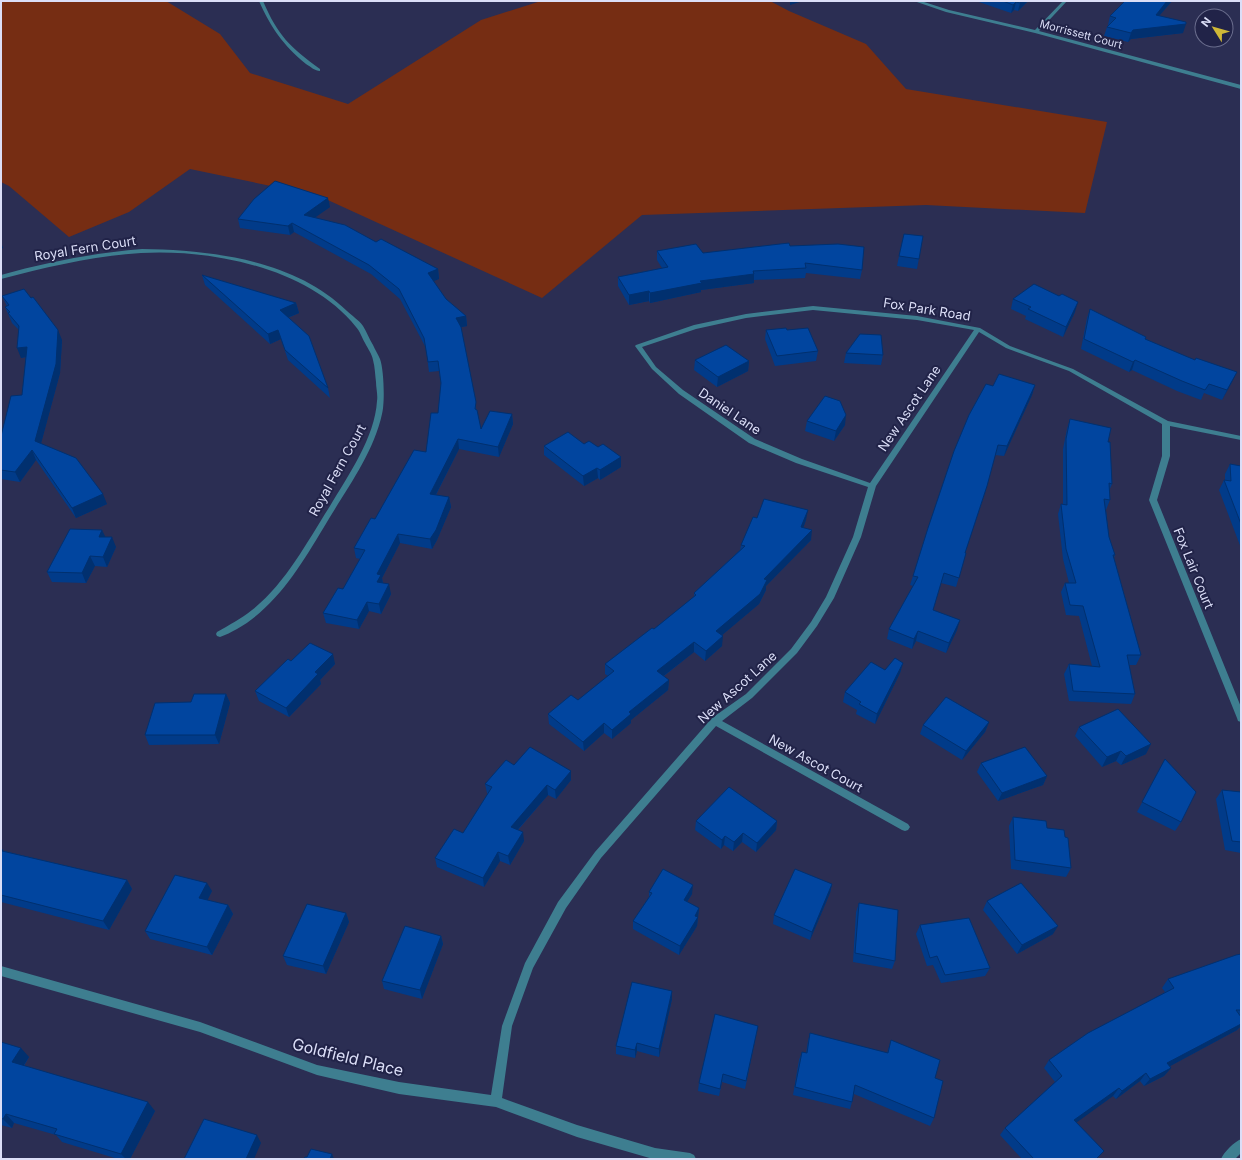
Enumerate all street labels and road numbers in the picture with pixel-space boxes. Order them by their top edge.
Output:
street label: Morrissett Court [1038,16,1124,52]
street label: Royal Fern Court [33,232,137,264]
street label: Fox Park Road [882,294,972,324]
street label: New Ascot Lane [874,362,944,454]
street label: Daniel Lane [696,384,764,438]
street label: Royal Fern Court [305,421,369,519]
street label: Fox Lair Court [1170,525,1218,611]
street label: New Ascot Lane [694,647,780,727]
street label: New Ascot Court [766,731,866,795]
street label: Goldfield Place [290,1034,406,1080]

